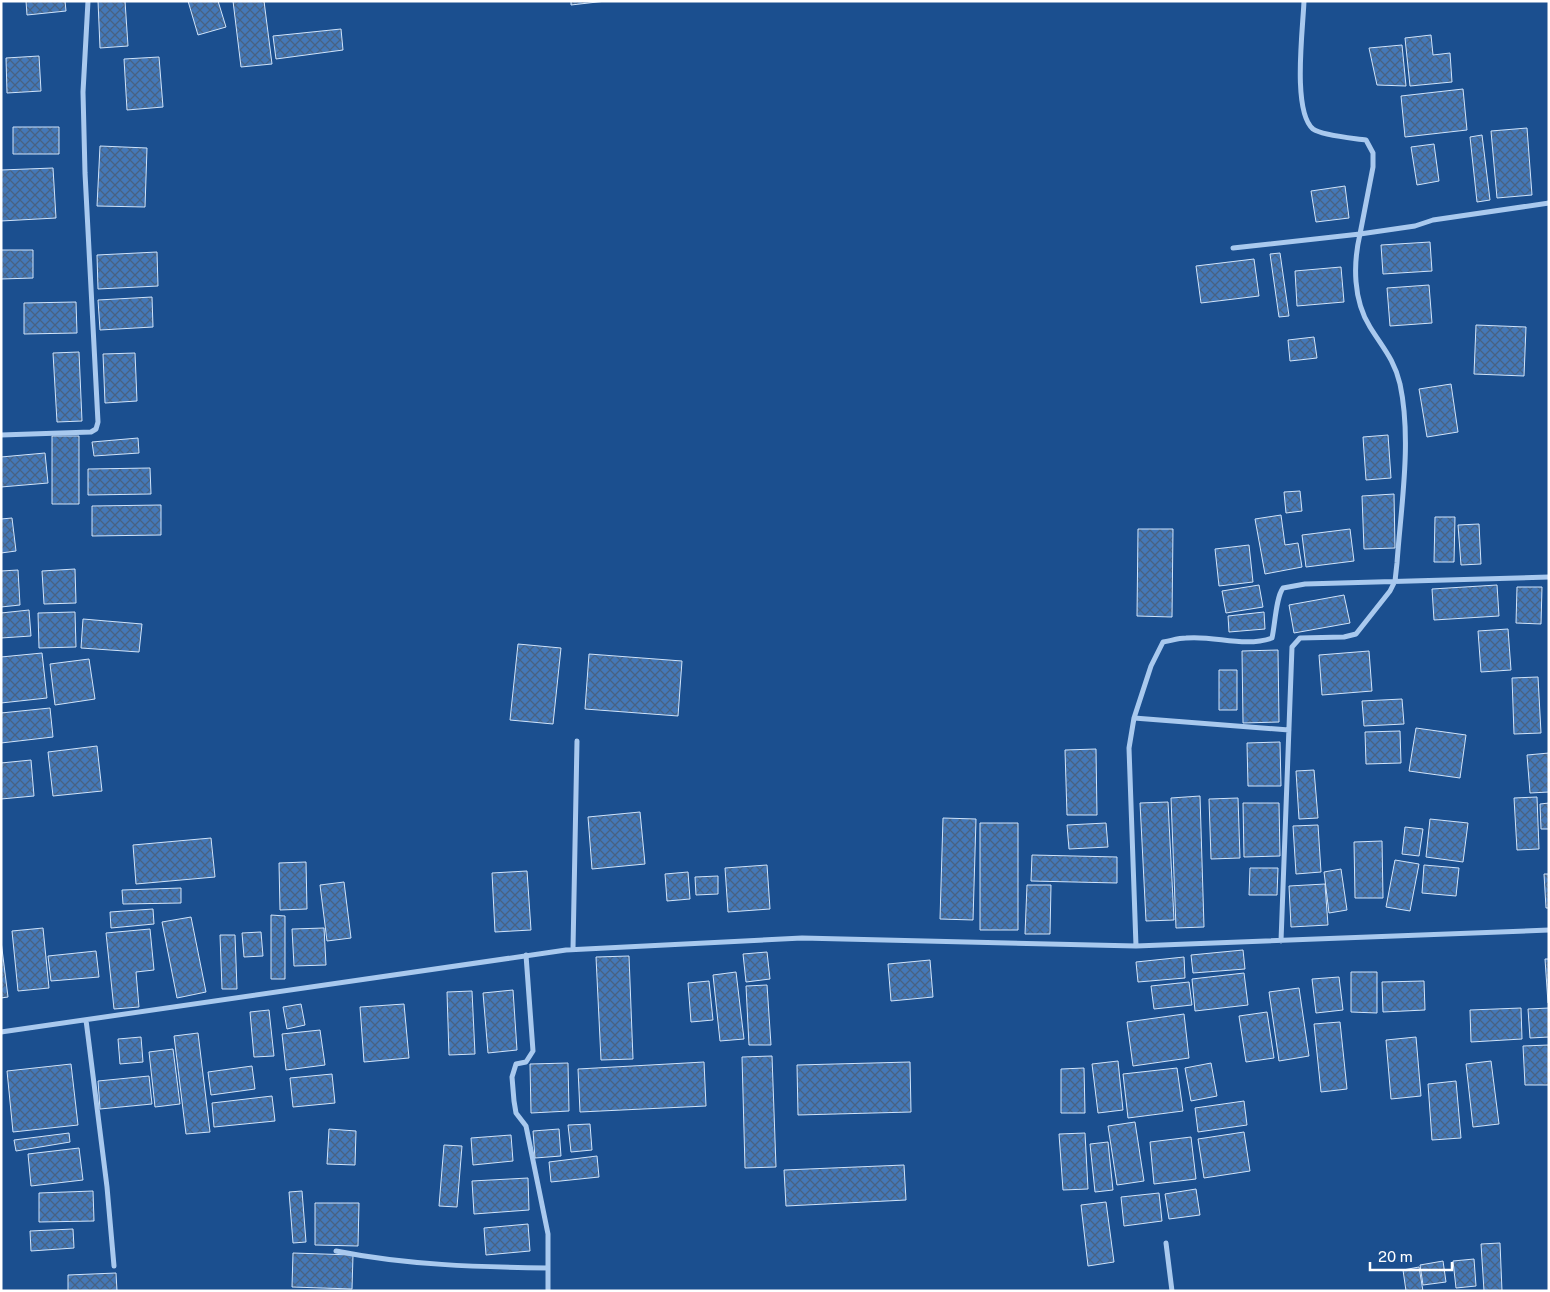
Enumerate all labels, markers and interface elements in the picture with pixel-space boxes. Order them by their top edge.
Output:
scale bar [1370,1240,1452,1272]
text: 20 m [1378,1248,1413,1265]

